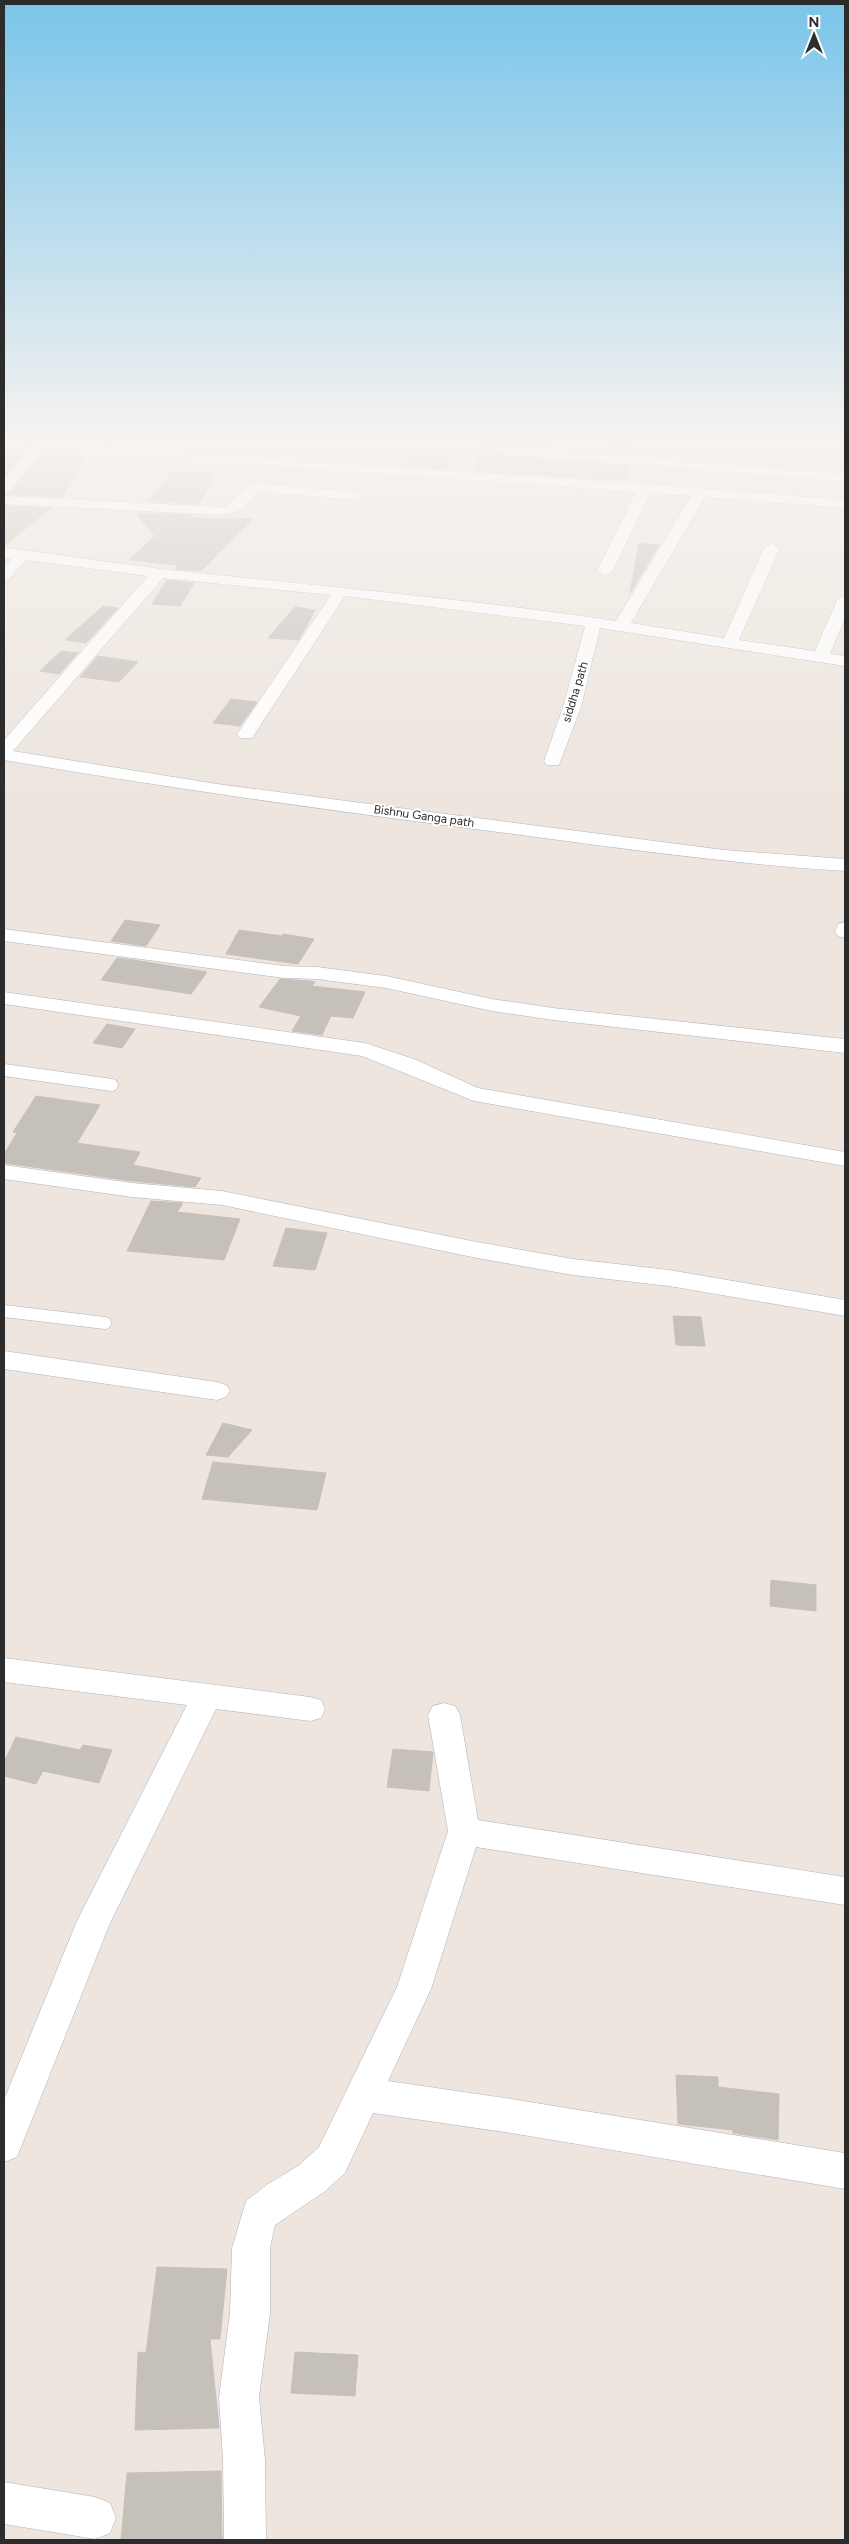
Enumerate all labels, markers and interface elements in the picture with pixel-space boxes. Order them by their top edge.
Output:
north arrow [789,10,839,60]
text: N [809,14,819,31]
street label: siddha path [559,660,591,724]
street label: Bishnu Ganga path [373,802,475,830]

